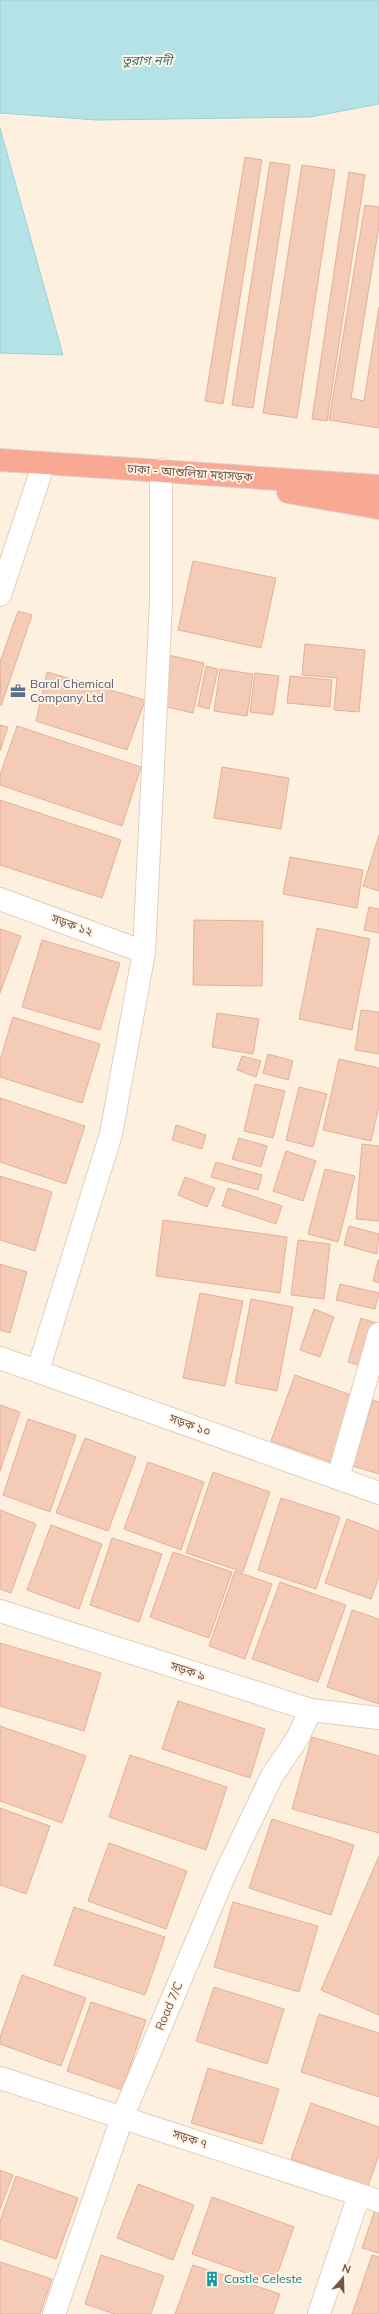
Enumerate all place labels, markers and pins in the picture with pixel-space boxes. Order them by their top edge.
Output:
place label: Baral Chemical Company Ltd [30,676,114,705]
office icon: Baral Chemical Company Ltd [9,682,27,700]
building icon: Castle Celeste [203,2270,221,2288]
place label: Castle Celeste [224,2271,302,2286]

